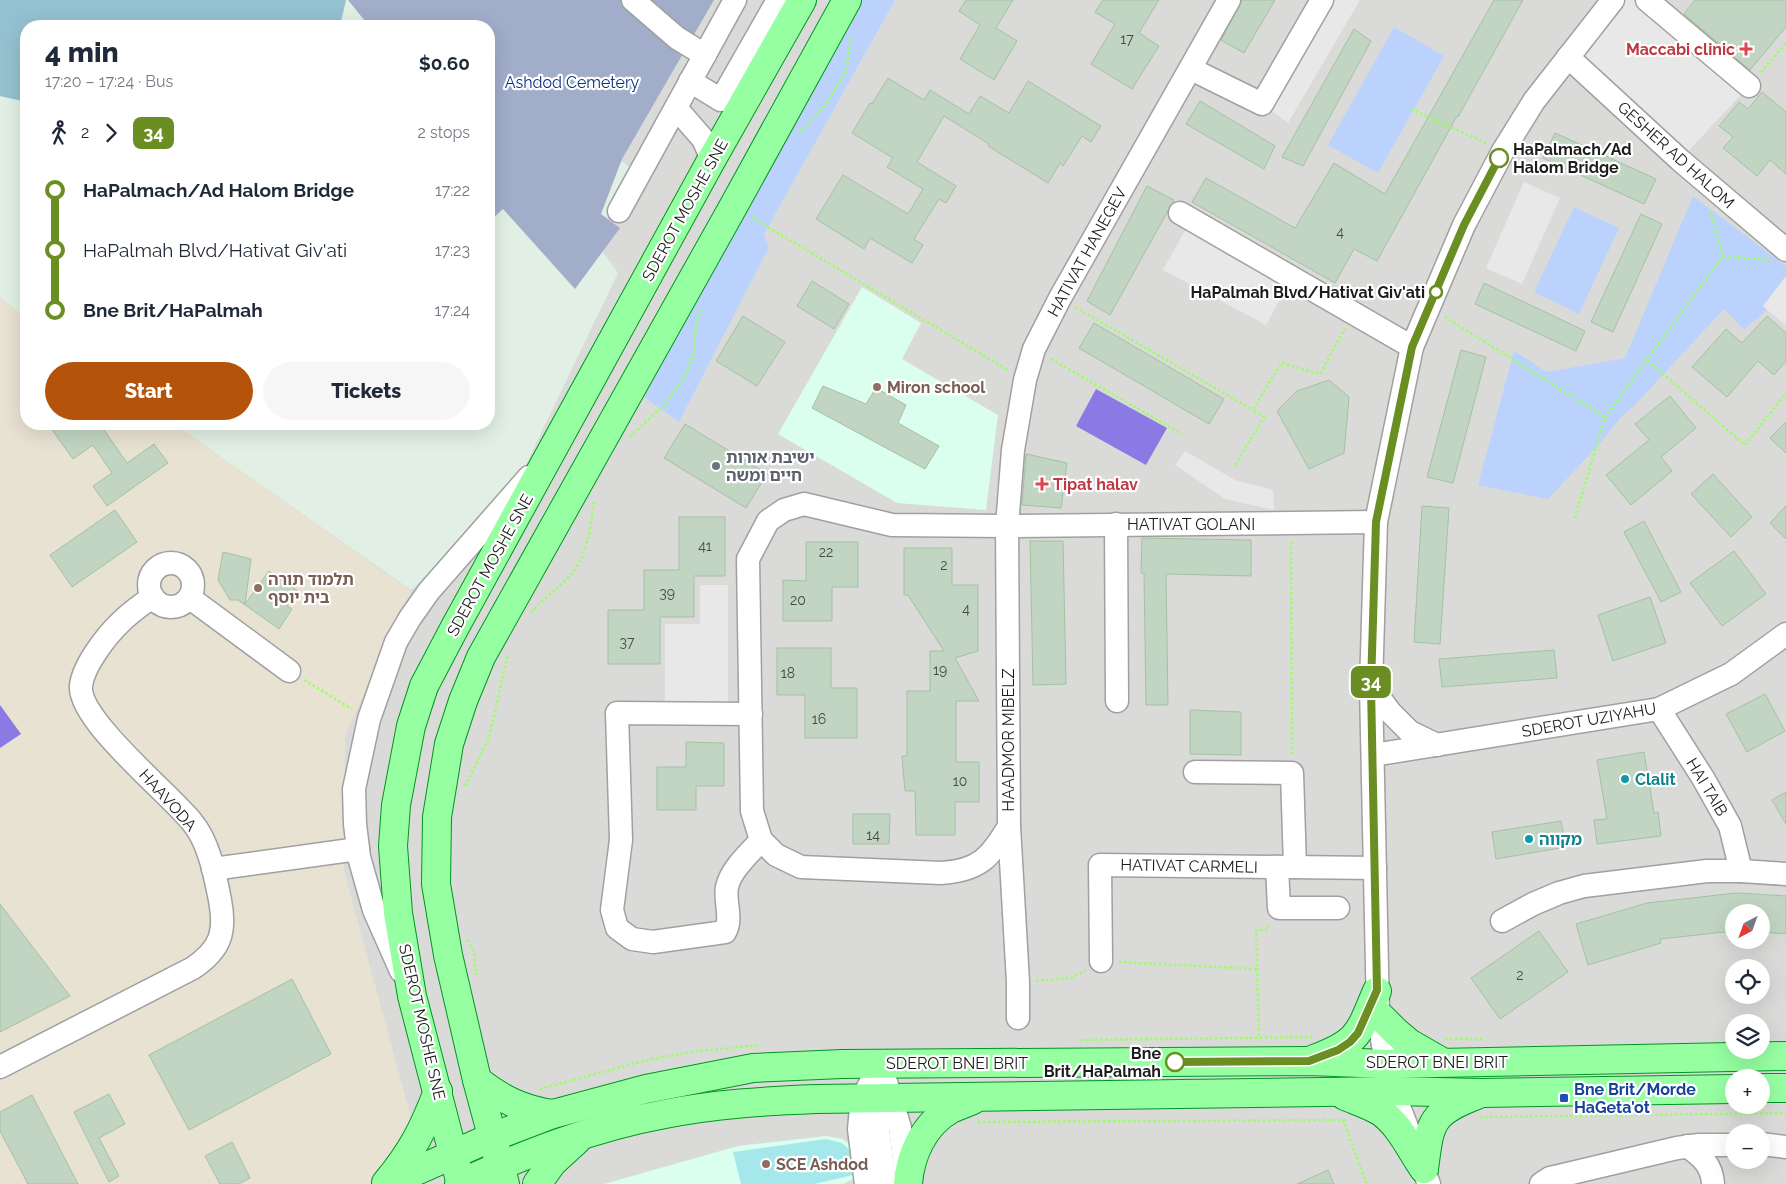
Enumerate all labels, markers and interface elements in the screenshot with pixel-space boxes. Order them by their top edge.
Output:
house number: 17 [1120,31,1134,47]
text: 4 min [45,36,119,69]
place label: Maccabi clinic [1626,40,1735,59]
marker: Maccabi clinic [1739,42,1753,56]
text: $0.60 [419,52,470,74]
text: 17:20 – 17:24 · Bus [45,72,173,91]
park label: Ashdod Cemetery [505,73,640,92]
street label: GESHER AD HALOM [1614,98,1738,212]
icon: walk [45,119,73,147]
icon: forward [97,119,125,147]
text: 34 [143,122,164,143]
text: 2 [81,123,89,142]
text: 2 stops [418,123,470,142]
street label: SDEROT MOSHE SNE [638,135,732,284]
place label: HaPalmach/Ad Halom Bridge [1513,140,1632,177]
marker: HaPalmach/Ad Halom Bridge [1489,148,1509,168]
text: HaPalmach/Ad Halom Bridge [83,179,354,201]
text: 17:22 [435,181,470,200]
street label: HATIVAT HANEGEV [1044,184,1130,320]
house number: 4 [1336,224,1344,240]
text: HaPalmah Blvd/Hativat Giv'ati [83,239,347,261]
text: 17:23 [435,241,470,260]
place label: HaPalmah Blvd/Hativat Giv'ati [1190,283,1425,302]
marker: HaPalmah Blvd/Hativat Giv'ati [1429,285,1443,299]
text: Bne Brit/HaPalmah [83,299,263,321]
text: 17:24 [435,301,470,320]
button: Start [45,362,253,420]
button: Tickets [263,362,470,420]
place label: Miron school [887,378,986,397]
marker: Miron school [871,381,883,393]
place label: ישיבת אורות חיים ומשה [726,448,815,485]
marker: ישיבת אורות חיים ומשה [710,460,722,472]
place label: Tipat halav [1053,475,1138,494]
marker: Tipat halav [1035,477,1049,491]
street label: SDEROT MOSHE SNE [443,490,537,639]
street label: HATIVAT GOLANI [1127,515,1255,534]
house number: 41 [698,538,712,554]
house number: 22 [819,544,833,560]
house number: 2 [940,557,948,573]
place label: תלמוד תורה בית יוסף [268,570,354,607]
marker: תלמוד תורה בית יוסף [252,582,264,594]
house number: 39 [659,585,675,601]
house number: 20 [790,592,806,608]
house number: 4 [962,601,970,617]
house number: 37 [620,634,635,650]
house number: 19 [933,662,947,678]
house number: 18 [781,665,795,681]
line badge: 34 [1348,666,1394,698]
street label: HAADMOR MIBELZ [999,668,1018,812]
text: 34 [1361,671,1381,692]
street label: SDEROT UZIYAHU [1520,699,1658,741]
house number: 16 [812,711,826,727]
street label: HAI TAIB [1682,755,1732,819]
street label: HAAVODA [135,765,201,835]
place label: Clalit [1635,770,1676,789]
house number: 10 [953,773,967,789]
marker: Clalit [1619,773,1631,785]
house number: 14 [866,827,880,843]
place label: מקווה [1539,830,1582,849]
marker: מקווה [1523,833,1535,845]
street label: HATIVAT CARMELI [1120,855,1258,877]
north arrow [1725,904,1770,949]
map controls [1725,904,1770,1169]
street label: SDEROT MOSHE SNE [395,942,449,1102]
button: locate [1725,959,1770,1004]
house number: 2 [1516,967,1524,983]
button: layers [1725,1014,1770,1059]
place label: Bne Brit/HaPalmah [1044,1044,1161,1081]
marker: Bne Brit/HaPalmah [1165,1052,1185,1072]
street label: SDEROT BNEI BRIT [1366,1053,1508,1072]
street label: SDEROT BNEI BRIT [886,1054,1028,1073]
button: + [1725,1069,1770,1114]
place label: Bne Brit/Morde HaGeta'ot [1574,1080,1696,1117]
marker: Bne Brit/Morde HaGeta'ot [1558,1092,1570,1104]
button: − [1725,1124,1770,1169]
place label: SCE Ashdod [776,1155,868,1174]
marker: SCE Ashdod [760,1158,772,1170]

